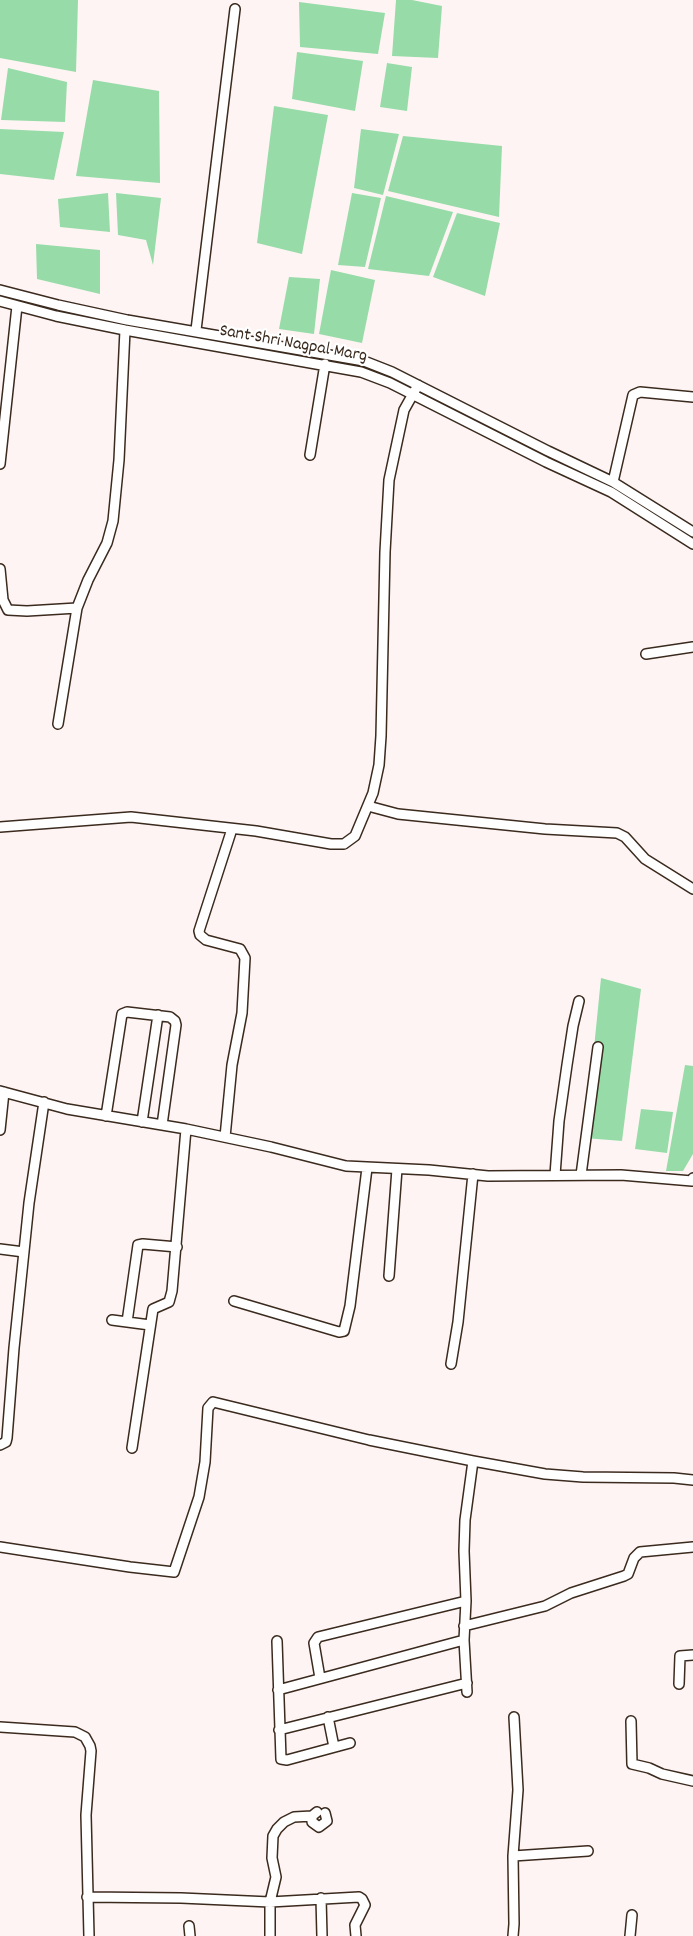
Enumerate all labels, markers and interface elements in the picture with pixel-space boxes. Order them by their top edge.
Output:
street label: Sant Shri Nagpal Marg [217,321,369,369]

